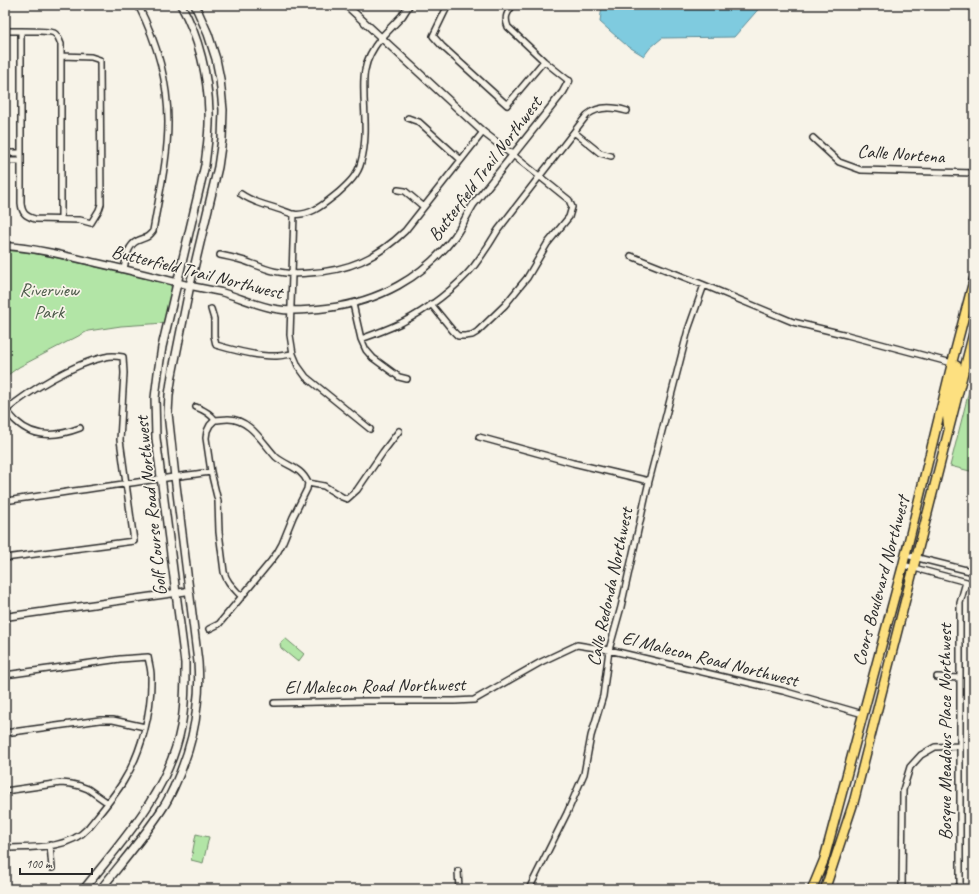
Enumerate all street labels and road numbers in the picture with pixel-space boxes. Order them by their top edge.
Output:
street label: Butterfield Trail Northwest [423,90,548,246]
street label: Calle Nortena [857,139,947,169]
street label: Butterfield Trail Northwest [109,239,287,305]
street label: Golf Course Road Northwest [129,413,172,597]
street label: Coors Boulevard Northwest [847,491,916,669]
street label: Calle Redonda Northwest [582,504,639,668]
street label: Bosque Meadows Place Northwest [933,622,957,840]
street label: El Malecon Road Northwest [619,626,802,693]
street label: El Malecon Road Northwest [285,672,467,700]

